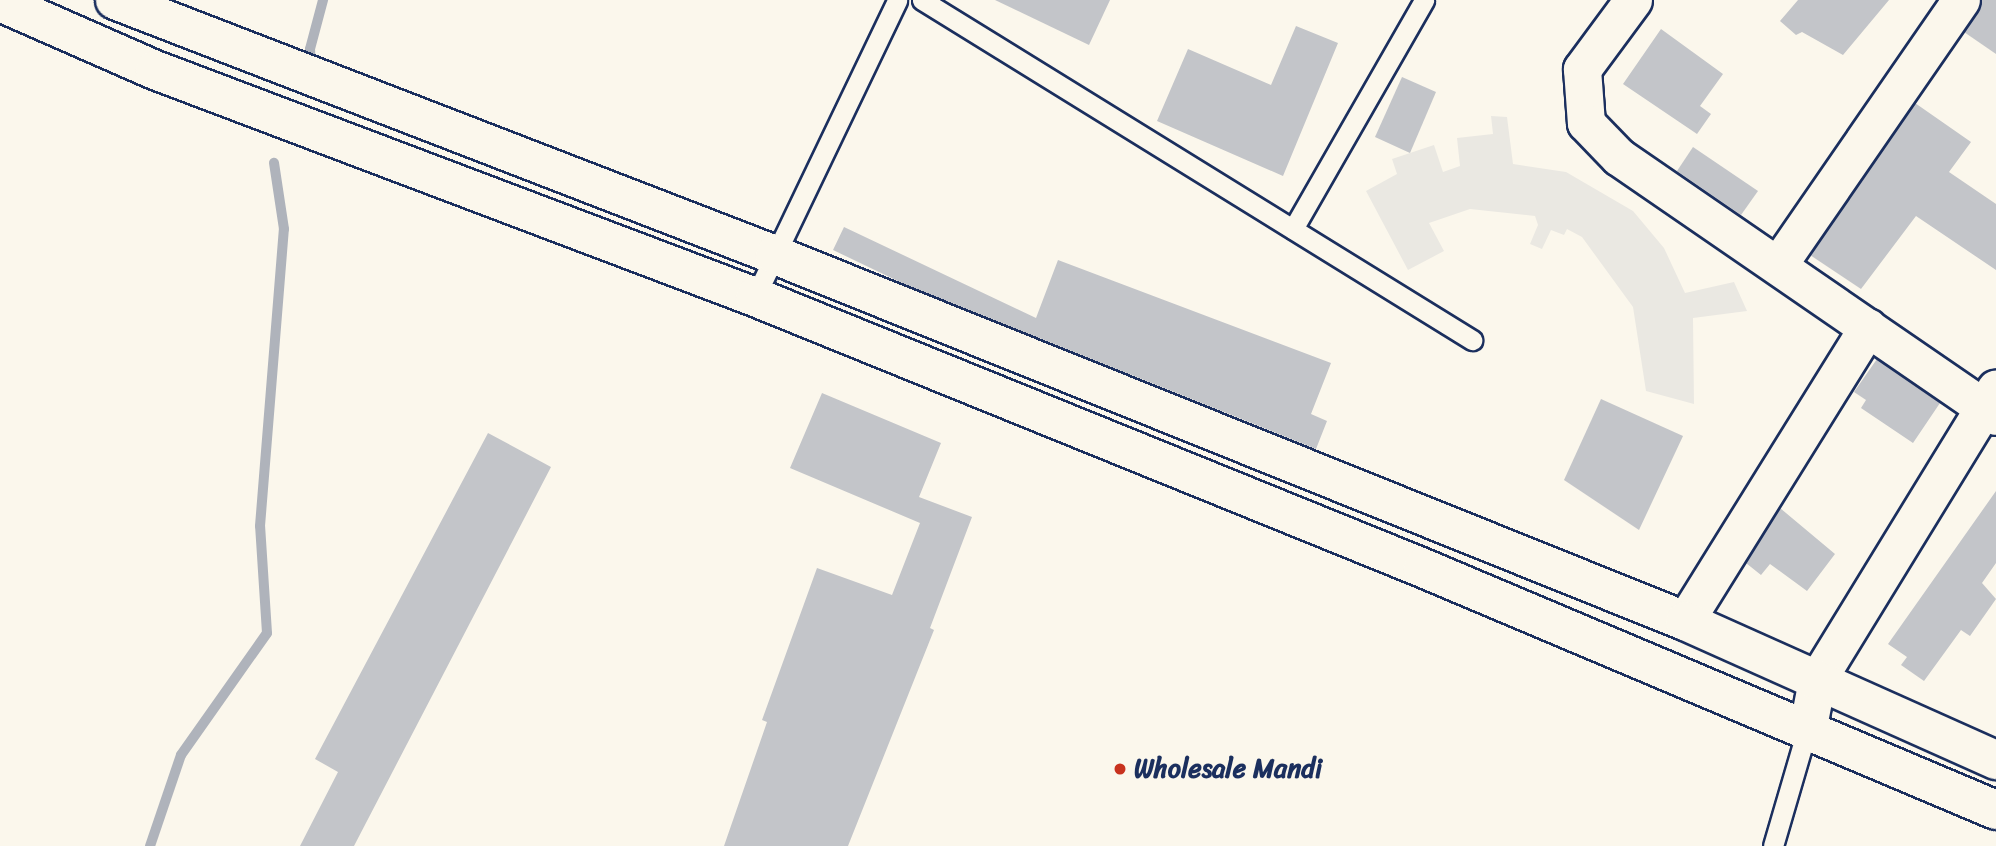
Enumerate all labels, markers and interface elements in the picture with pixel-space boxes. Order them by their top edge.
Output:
place label: Wholesale Mandi [1134,753,1322,785]
marker: Wholesale Mandi [1112,761,1128,777]

